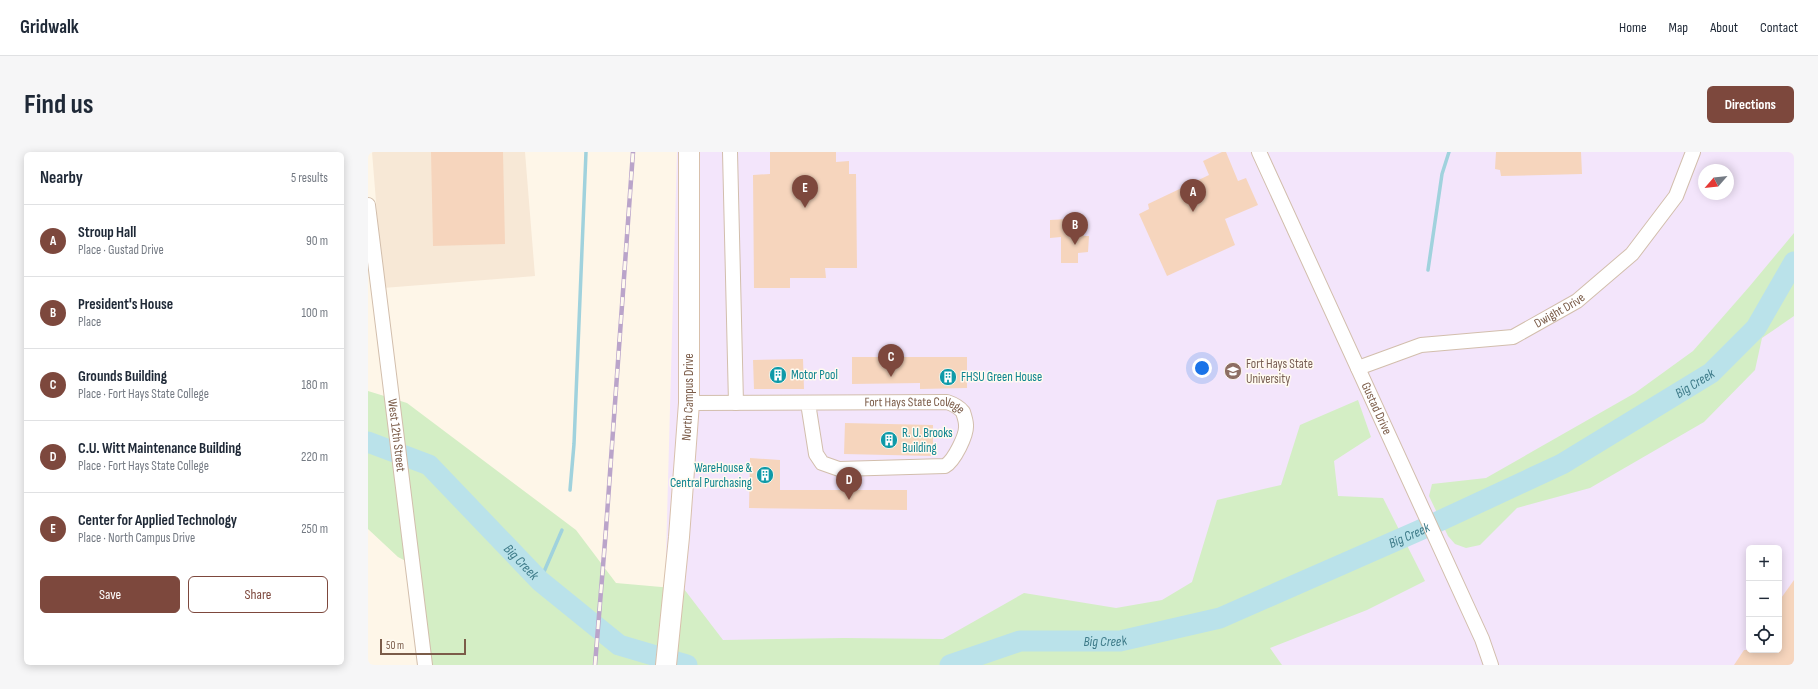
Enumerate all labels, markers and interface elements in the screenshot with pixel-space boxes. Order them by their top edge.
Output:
text: Gridwalk [20,16,79,39]
text: Home [1619,19,1647,36]
text: Map [1669,19,1688,36]
text: About [1710,19,1738,36]
text: Contact [1760,19,1798,36]
button: Directions [1707,86,1794,123]
text: Find us [24,88,93,121]
north arrow [1698,164,1734,200]
text: Nearby [40,168,83,188]
text: 5 results [291,170,328,186]
pin: E [792,175,818,208]
pin: A [1180,179,1206,212]
pin: B [1062,212,1088,245]
text: Stroup Hall [78,223,136,242]
text: A [50,233,56,249]
text: 90 m [306,233,328,249]
text: Place · Gustad Drive [78,242,164,258]
street label: Dwight Drive [1531,290,1588,331]
text: President's House [78,295,173,314]
text: B [50,305,56,321]
text: 100 m [301,305,328,321]
text: Place [78,314,101,330]
pin: C [878,344,904,377]
street label: North Campus Drive [678,353,697,441]
place label: Fort Hays State University [1246,356,1313,387]
your location [1192,358,1212,378]
school or university icon: Fort Hays State University [1223,361,1243,381]
water label: Big Creek [1672,364,1718,402]
building icon: Motor Pool [768,365,788,385]
text: Grounds Building [78,367,167,386]
place label: Motor Pool [791,367,838,383]
building icon: FHSU Green House [938,367,958,387]
place label: FHSU Green House [961,369,1042,385]
text: C [50,377,56,393]
text: 180 m [302,377,328,393]
street label: Gustad Drive [1358,380,1395,437]
text: Place · Fort Hays State College [78,386,209,402]
street label: Fort Hays State College [864,394,968,417]
street label: West 12th Street [384,398,409,473]
place label: R. U. Brooks Building [902,425,953,456]
building icon: R. U. Brooks Building [879,430,899,450]
text: C.U. Witt Maintenance Building [78,439,241,458]
text: D [50,449,56,465]
text: 220 m [301,449,328,465]
text: Place · Fort Hays State College [78,458,209,474]
place label: WareHouse & Central Purchasing [670,460,752,491]
building icon: WareHouse & Central Purchasing [755,465,775,485]
pin: D [836,467,862,500]
text: Center for Applied Technology [78,511,237,530]
water label: Big Creek [1386,518,1433,551]
text: E [50,521,56,537]
text: 250 m [301,521,328,537]
text: Place · North Campus Drive [78,530,195,546]
water label: Big Creek [500,540,543,584]
map controls [1746,545,1782,653]
button: + [1746,545,1782,581]
button: Save [40,576,180,613]
button: Share [188,576,328,613]
button: − [1746,581,1782,617]
button: locate [1746,617,1782,653]
water label: Big Creek [1083,631,1129,650]
scale bar [380,637,466,656]
text: 50 m [386,639,404,652]

